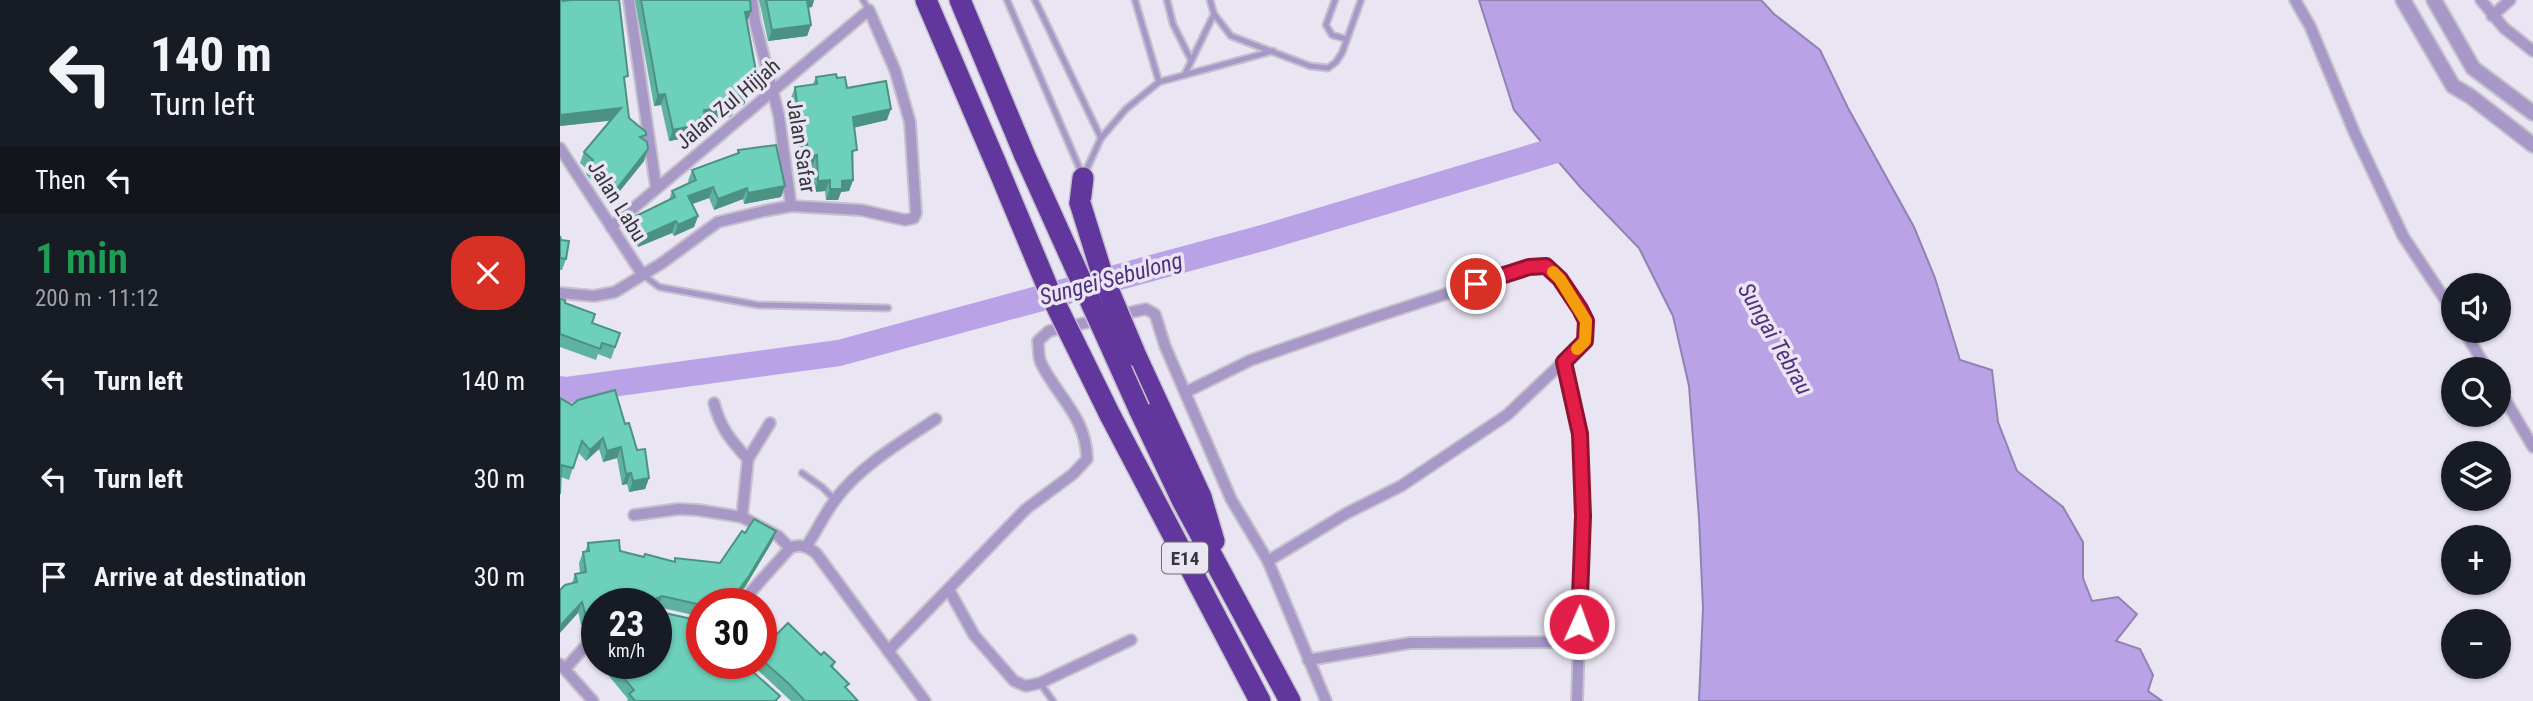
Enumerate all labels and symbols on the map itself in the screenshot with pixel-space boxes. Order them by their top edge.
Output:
street label: Jalan Zul Hijjah [671,54,785,154]
street label: Jalan Safar [782,98,820,194]
street label: Jalan Labu [583,156,651,246]
water label: Sungei Sebulong [1037,247,1185,311]
pin [1446,254,1506,314]
water label: Sungai Tebrau [1732,278,1818,400]
road number: E14 [1162,542,1208,573]
position arrow [1542,587,1616,661]
speed limit sign: 30 [686,588,777,679]

